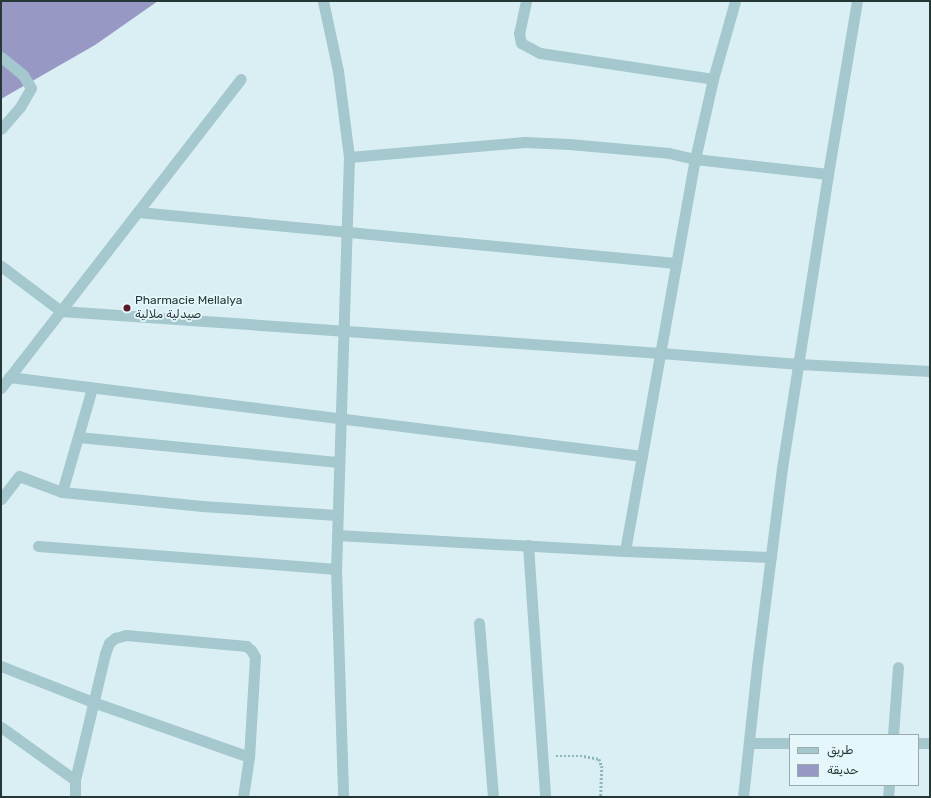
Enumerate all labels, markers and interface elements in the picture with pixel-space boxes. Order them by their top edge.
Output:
place label: Pharmacie Mellalya صيدلية ملالية [135,294,242,322]
marker: Pharmacie Mellalya صيدلية ملالية [122,303,132,313]
legend [789,734,919,786]
text: طريق [827,743,853,757]
text: حديقة [827,763,859,777]

